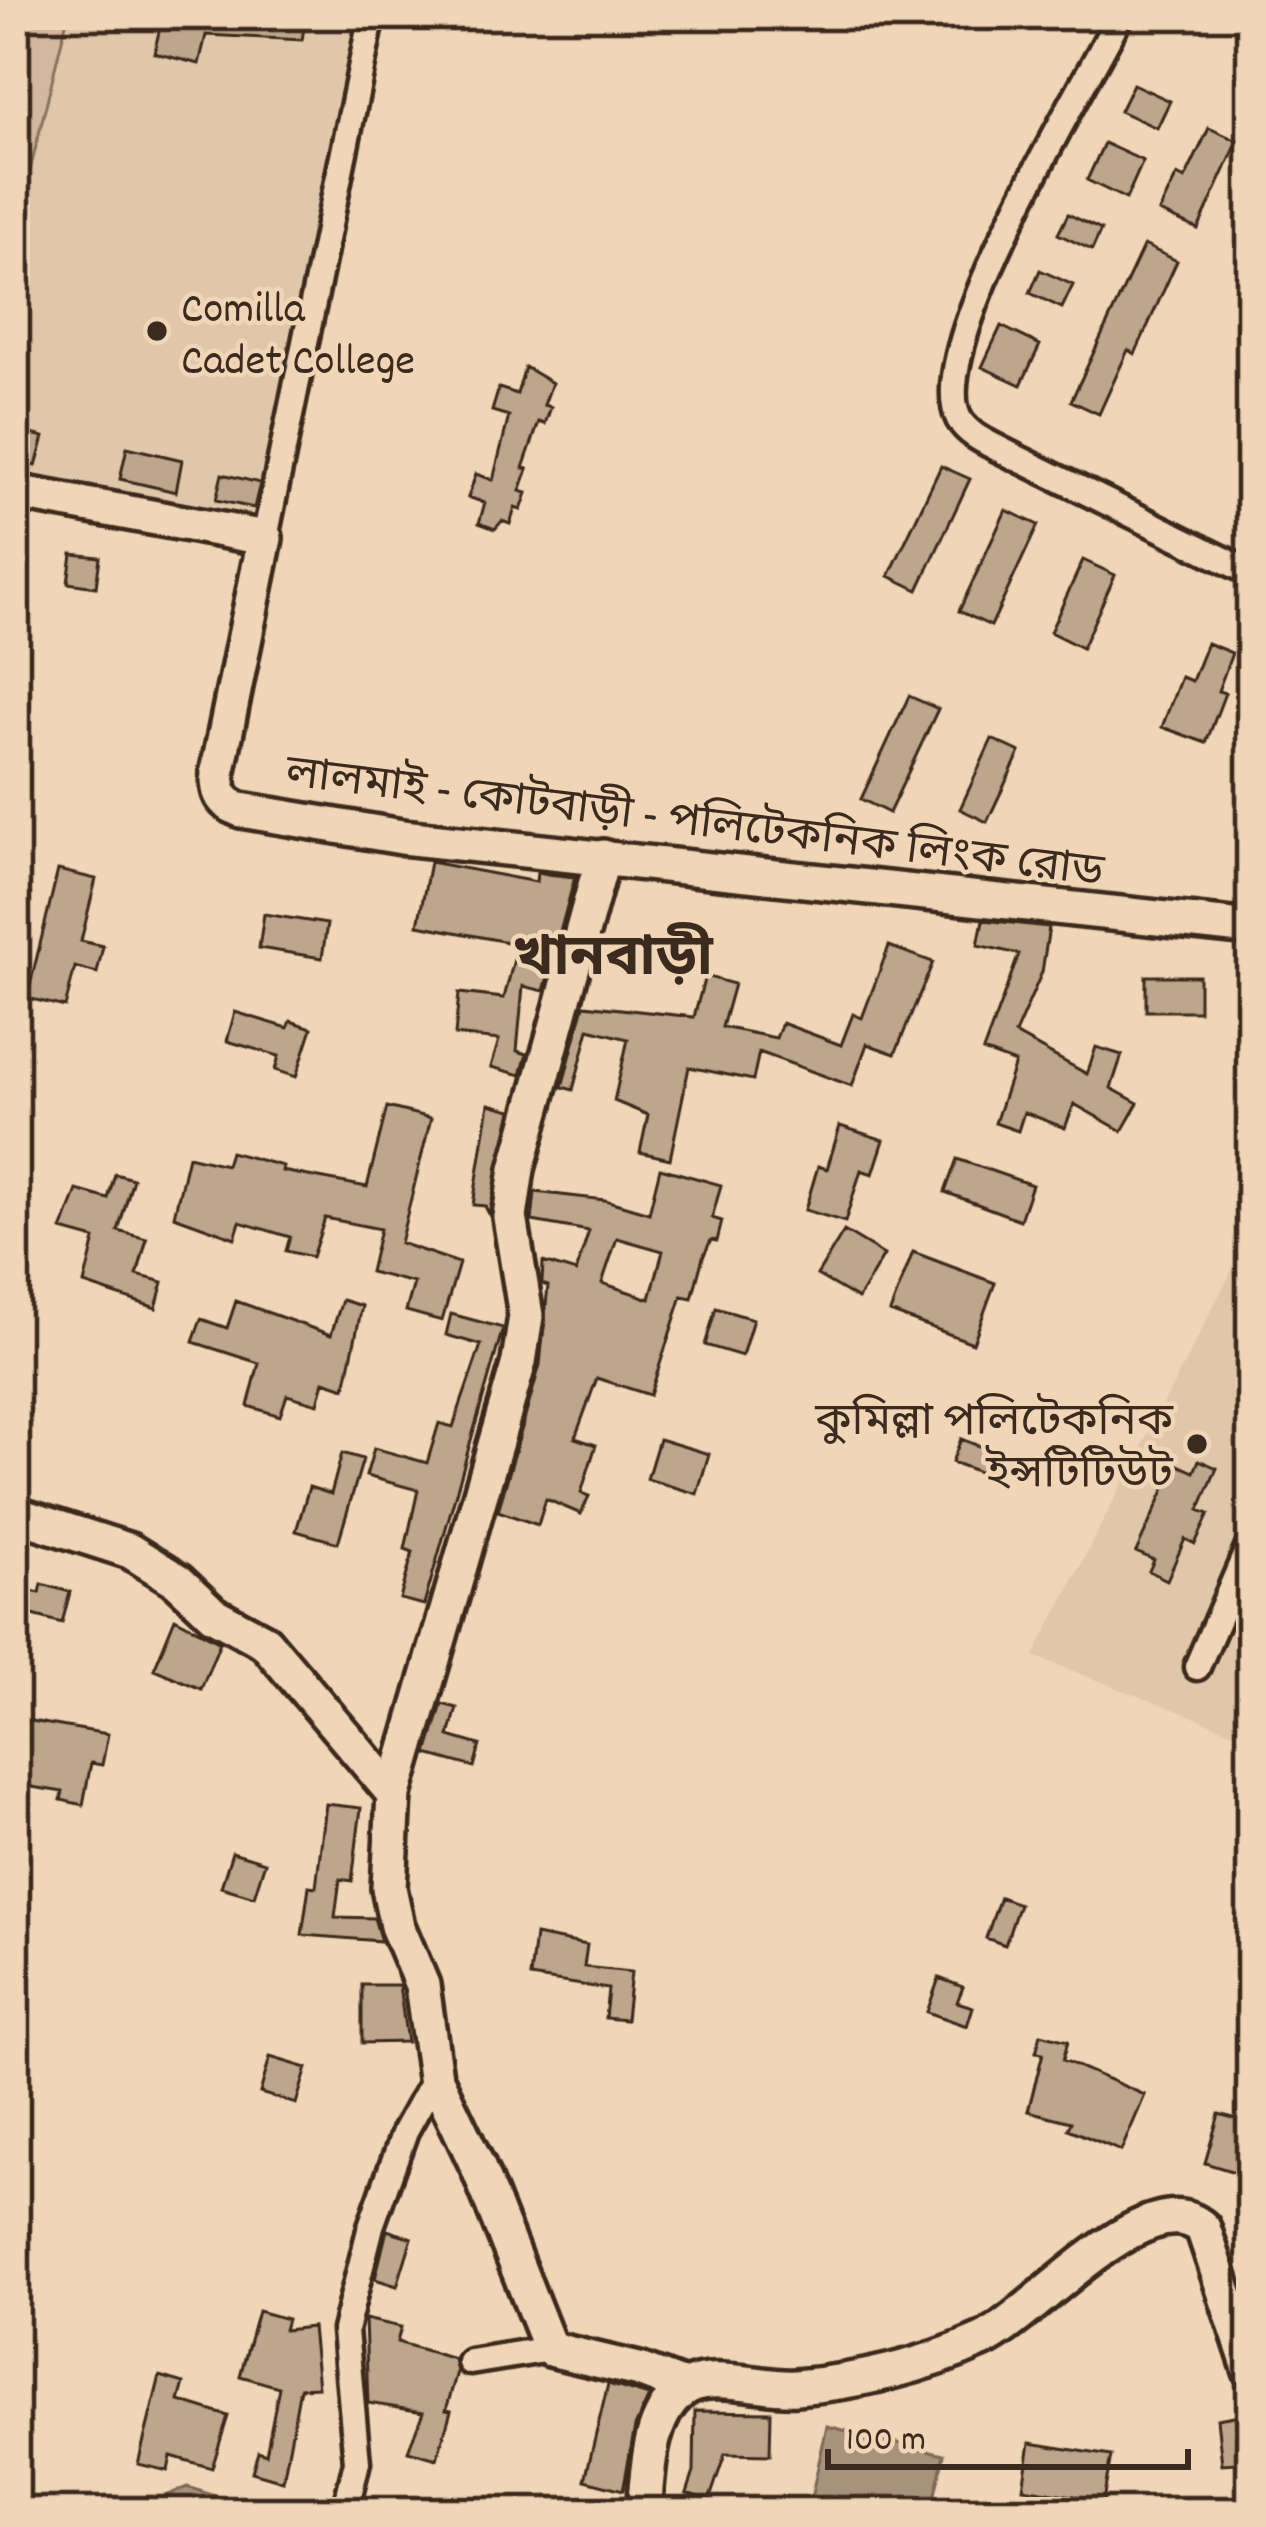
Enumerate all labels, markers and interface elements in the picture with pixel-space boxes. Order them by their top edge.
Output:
place label: Comilla Cadet College [181,280,415,396]
marker: Comilla Cadet College [144,318,170,344]
street label: লালমাই - কোটবাড়ী - পলিটেকনিক লিংক রোড [281,744,1108,908]
district label: খানবাড়ী [513,922,714,1004]
place label: কুমিল্লা পলিটেকনিক ইন্সটিটিউট [814,1393,1174,1509]
marker: কুমিল্লা পলিটেকনিক ইন্সটিটিউট [1184,1431,1210,1457]
scale bar [828,2395,1188,2469]
text: 100 m [846,2416,926,2468]

